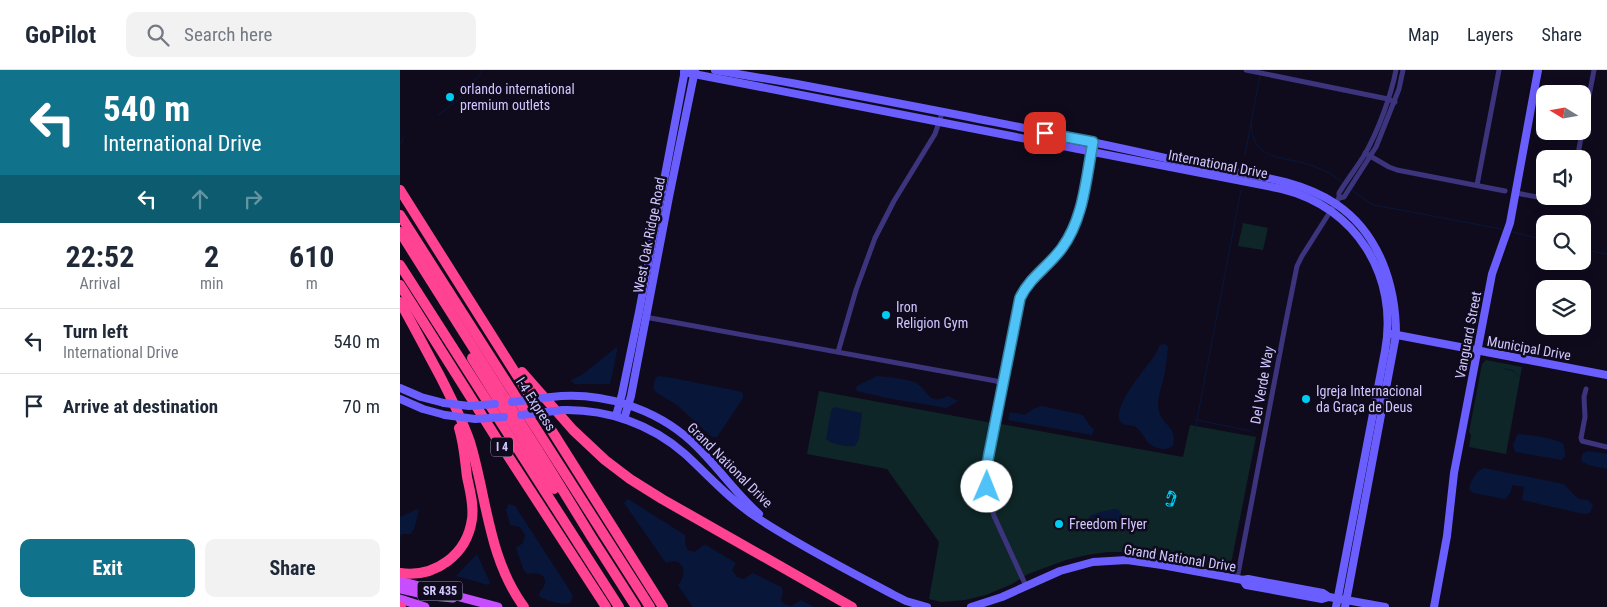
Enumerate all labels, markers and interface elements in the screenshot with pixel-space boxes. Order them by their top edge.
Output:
search box [126,12,476,57]
text: GoPilot [25,21,96,49]
icon: search [144,21,172,49]
text: Search here [184,23,272,46]
text: Map [1408,24,1439,45]
text: Layers [1467,24,1514,45]
text: Share [1542,24,1582,45]
place label: orlando international premium outlets [460,81,575,113]
north arrow [1536,85,1591,140]
map controls [1536,85,1591,335]
text: 540 m [103,89,190,130]
icon: left [20,90,85,155]
marker: orlando international premium outlets [444,91,456,103]
pin [1024,112,1066,154]
icon: arrive [1031,119,1059,147]
text: International Drive [103,131,262,156]
street label: International Drive [1167,147,1270,182]
button: sound [1536,150,1591,205]
street label: West Oak Ridge Road [630,176,668,294]
icon: left [133,185,161,213]
icon: ahead [186,185,214,213]
icon: right [239,185,267,213]
button: search [1536,215,1591,270]
text: 22:52 [66,239,134,274]
text: 2 [204,239,219,274]
text: 610 [289,239,334,274]
text: Arrival [80,274,120,293]
text: min [200,274,223,293]
text: m [306,274,318,293]
button: layers [1536,280,1591,335]
street label: Vanguard Street [1452,290,1484,380]
place label: Iron Religion Gym [896,299,968,331]
marker: Iron Religion Gym [880,309,892,321]
text: Turn left [63,320,128,343]
icon: left [20,327,48,355]
text: 540 m [333,330,380,353]
street label: Municipal Drive [1486,333,1573,363]
text: International Drive [63,343,178,362]
street label: Del Verde Way [1247,345,1277,425]
street label: I-4 Express [513,374,559,434]
place label: Igreja Internacional da Graça de Deus [1316,383,1422,415]
icon: arrive [20,392,48,420]
marker: Igreja Internacional da Graça de Deus [1300,393,1312,405]
text: Arrive at destination [63,395,218,418]
text: 70 m [343,395,380,418]
street label: Grand National Drive [684,419,776,511]
road number: I 4 [491,438,513,457]
position arrow [960,460,1012,512]
place label: Freedom Flyer [1069,516,1147,532]
marker: Freedom Flyer [1053,518,1065,530]
button: Exit [20,539,195,597]
button: Share [205,539,380,597]
street label: Grand National Drive [1123,541,1238,575]
road number: SR 435 [418,582,462,600]

